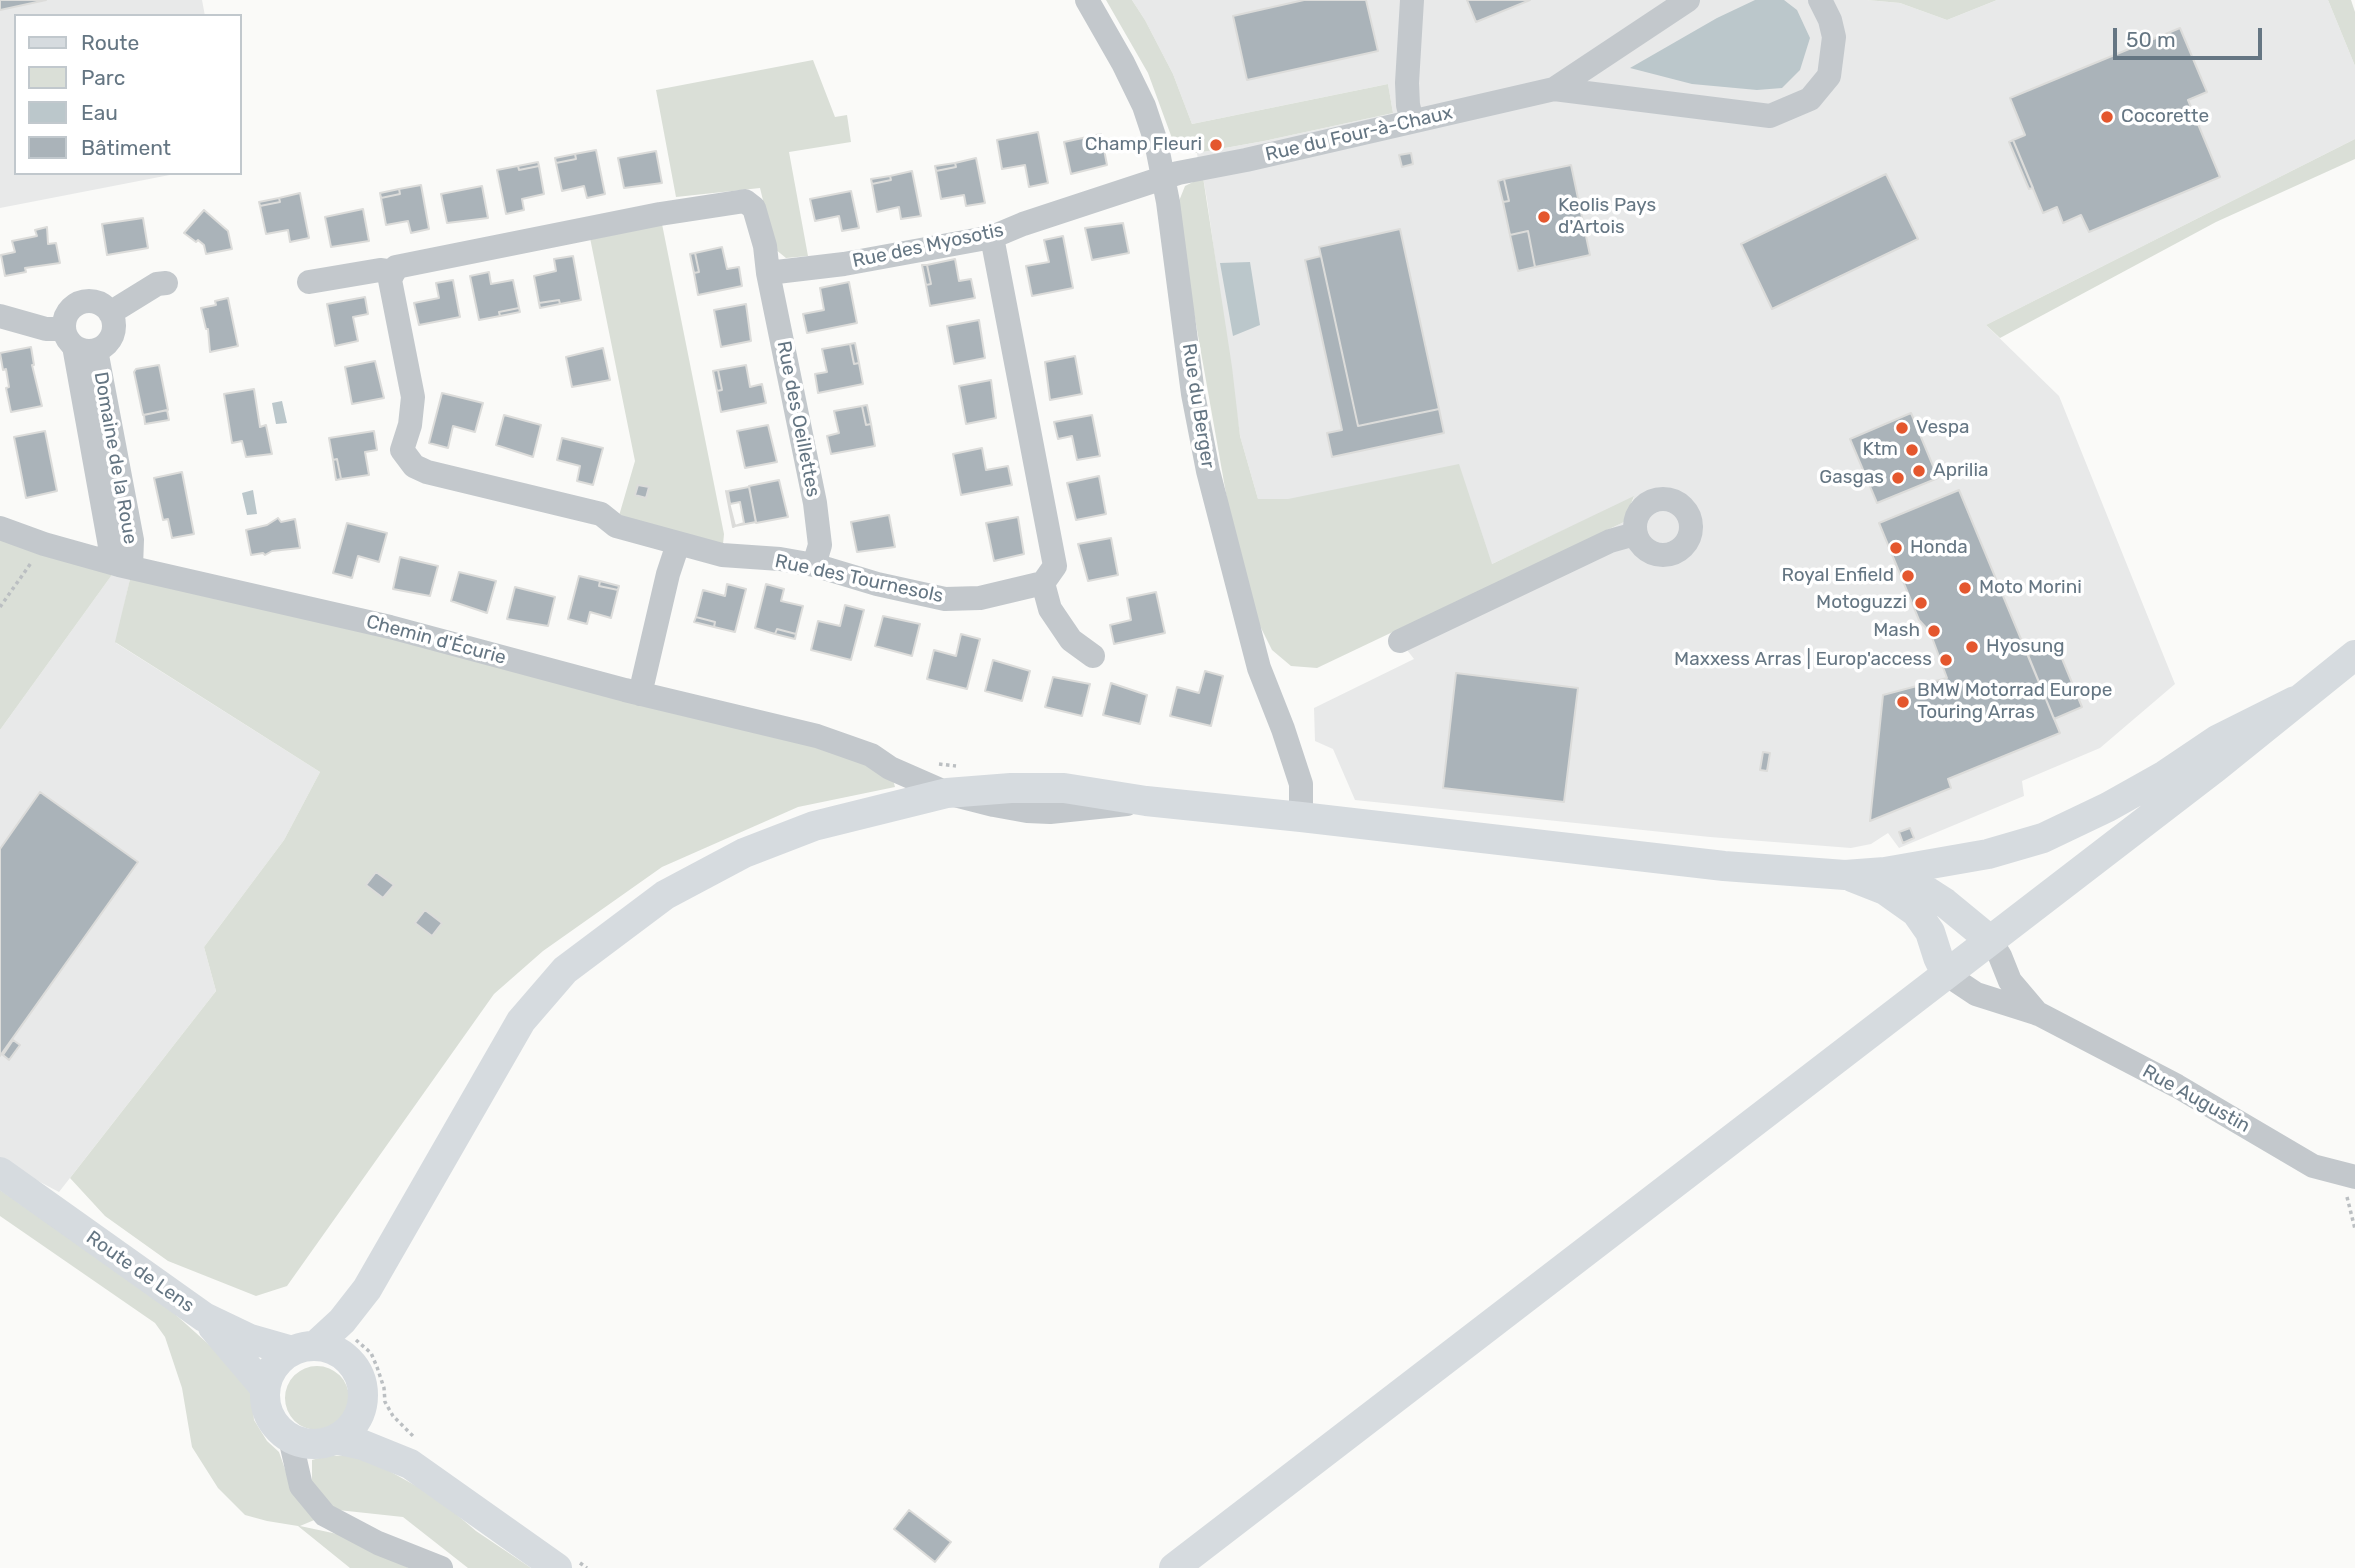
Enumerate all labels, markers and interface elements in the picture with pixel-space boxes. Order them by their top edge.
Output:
legend [14,14,242,175]
scale bar [2117,14,2266,58]
text: 50 m [2126,27,2176,52]
text: Route [81,30,139,55]
text: Parc [81,65,125,90]
text: Eau [81,100,118,125]
street label: Rue du Four-à-Chaux [1263,101,1455,167]
place label: Cocorette [2121,106,2209,128]
marker: Cocorette [2099,109,2115,125]
place label: Champ Fleuri [1085,134,1202,156]
text: Bâtiment [81,135,171,160]
marker: Champ Fleuri [1208,137,1224,153]
place label: Keolis Pays d'Artois [1558,195,1656,239]
marker: Keolis Pays d'Artois [1536,209,1552,225]
street label: Rue des Myosotis [850,219,1006,273]
street label: Rue des Oeillettes [772,339,824,499]
street label: Rue du Berger [1177,342,1219,470]
street label: Domaine de la Roue [89,370,141,546]
place label: Vespa [1916,417,1970,439]
marker: Vespa [1894,420,1910,436]
place label: Ktm [1863,439,1898,461]
marker: Ktm [1904,442,1920,458]
place label: Aprilia [1933,460,1989,482]
marker: Aprilia [1911,463,1927,479]
place label: Gasgas [1819,467,1884,489]
marker: Gasgas [1890,470,1906,486]
place label: Honda [1910,537,1968,559]
marker: Honda [1888,540,1904,556]
street label: Rue des Tournesols [773,550,945,608]
place label: Royal Enfield [1781,565,1894,587]
marker: Royal Enfield [1900,568,1916,584]
place label: Moto Morini [1979,577,2082,599]
marker: Moto Morini [1957,580,1973,596]
place label: Motoguzzi [1816,592,1907,614]
marker: Motoguzzi [1913,595,1929,611]
street label: Chemin d'Écurie [364,610,508,670]
place label: Mash [1873,620,1920,642]
marker: Mash [1926,623,1942,639]
place label: Hyosung [1986,636,2065,658]
marker: Hyosung [1964,639,1980,655]
place label: Maxxess Arras | Europ'access [1674,649,1932,671]
marker: Maxxess Arras | Europ'access [1938,652,1954,668]
place label: BMW Motorrad Europe Touring Arras [1917,680,2112,724]
marker: BMW Motorrad Europe Touring Arras [1895,694,1911,710]
street label: Rue Augustin [2138,1060,2254,1138]
street label: Route de Lens [82,1226,198,1318]

